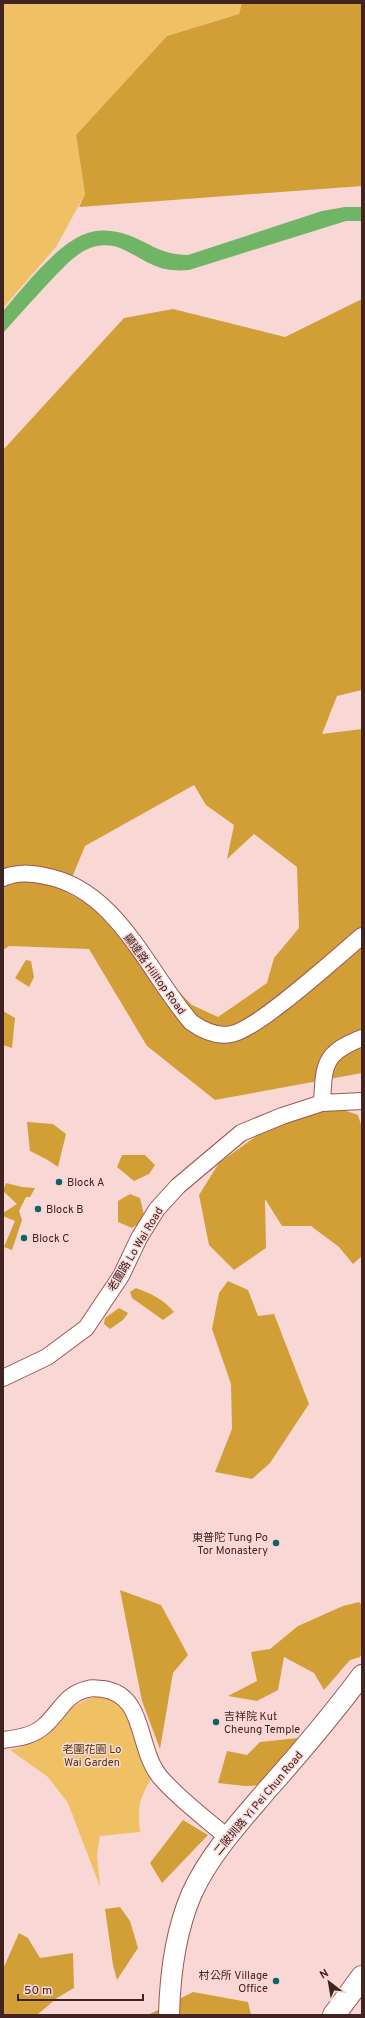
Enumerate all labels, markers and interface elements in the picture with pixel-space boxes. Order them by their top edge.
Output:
street label: 顯達路 Hilltop Road [120,932,188,1018]
place label: Block A [67,1176,104,1190]
marker: Block A [54,1177,64,1187]
place label: Block B [46,1203,84,1217]
marker: Block B [33,1204,43,1214]
street label: 老圍路 Lo Wai Road [105,1205,167,1294]
place label: Block C [32,1232,69,1246]
marker: Block C [19,1233,29,1243]
place label: 東普陀 Tung Po Tor Monastery [192,1531,268,1558]
marker: 東普陀 Tung Po Tor Monastery [271,1538,281,1548]
place label: 吉祥院 Kut Cheung Temple [224,1710,300,1737]
marker: 吉祥院 Kut Cheung Temple [211,1717,221,1727]
park label: 老圍花園 Lo Wai Garden [63,1743,121,1770]
street label: 二陂圳路 Yi Pei Chun Road [211,1749,306,1858]
north arrow [309,1962,349,2002]
text: N [317,1966,331,1982]
place label: 村公所 Village Office [199,1969,268,1996]
scale bar [18,1976,143,2002]
marker: 村公所 Village Office [271,1976,281,1986]
text: 50 m [24,1983,52,1999]

